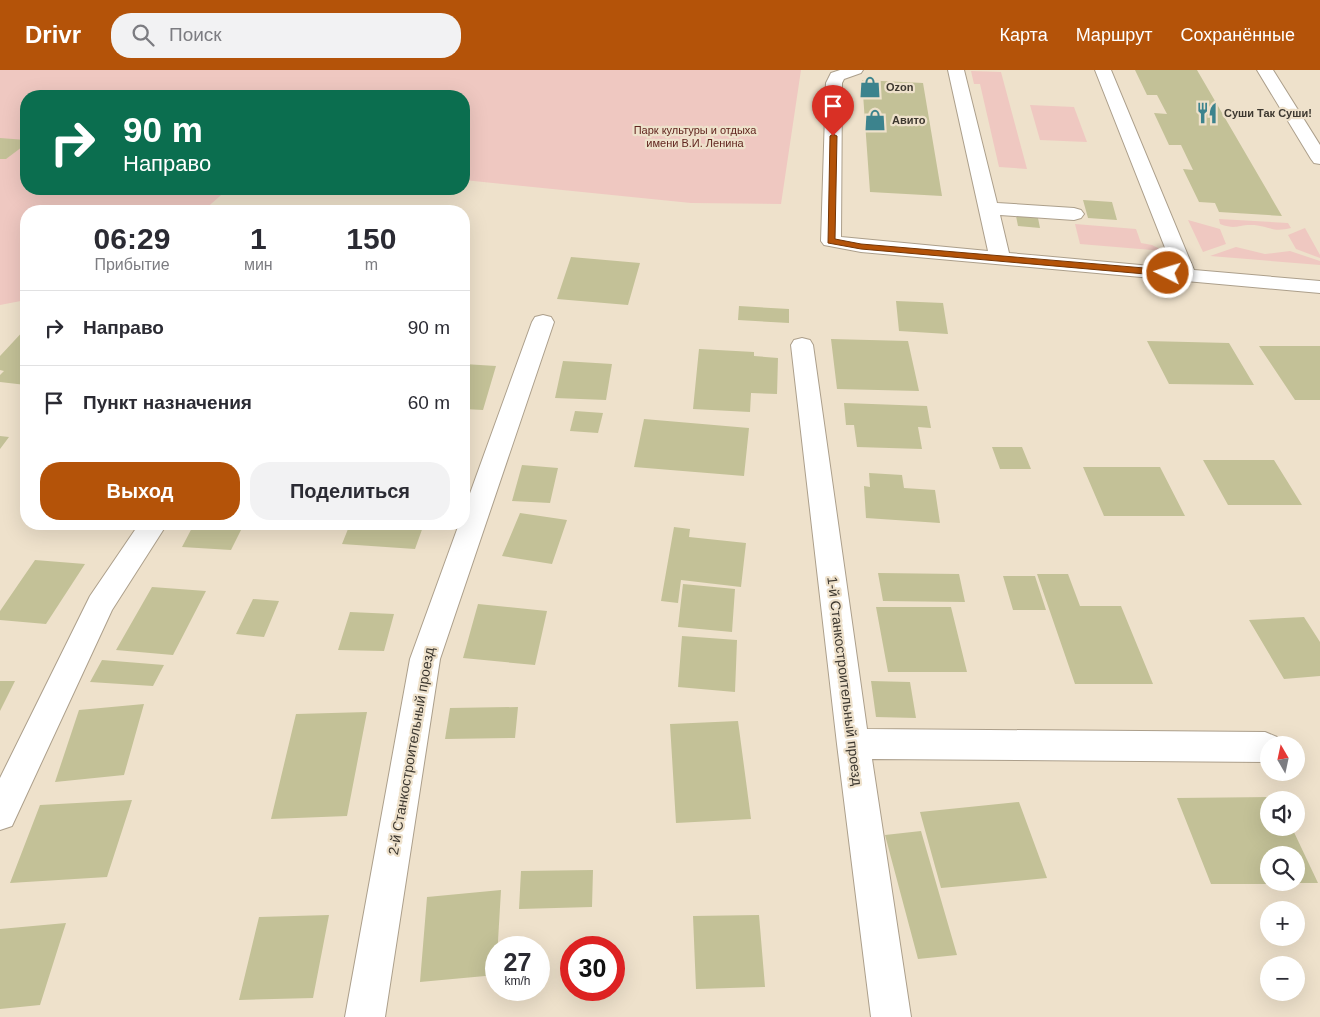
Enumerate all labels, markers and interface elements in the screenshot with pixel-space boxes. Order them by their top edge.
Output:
search box [111,13,461,58]
text: Drivr [25,21,81,48]
icon: search [129,21,157,49]
text: Поиск [169,24,222,45]
text: Карта [1000,25,1048,45]
text: Маршрут [1076,25,1152,45]
text: Сохранённые [1180,25,1295,45]
shop icon: Ozon [857,74,883,100]
place label: Ozon [886,81,914,93]
pin [812,85,854,136]
icon: arrive [819,92,847,120]
restaurant icon: Суши Так Суши! [1194,100,1220,126]
shop icon: Авито [862,107,888,133]
place label: Суши Так Суши! [1224,107,1312,119]
icon: right [40,110,105,175]
text: 90 m [123,110,203,149]
place label: Авито [892,114,926,126]
park label: Парк культуры и отдыха имени В.И. Ленина [634,124,757,149]
text: Направо [123,151,211,176]
text: 06:29 [94,222,170,255]
text: 1 [250,222,267,255]
text: 150 [346,222,396,255]
position arrow [1141,246,1193,298]
text: Прибытие [94,256,170,273]
text: мин [244,256,273,273]
text: m [365,256,378,273]
icon: right [40,314,68,342]
text: Направо [83,317,164,338]
text: 90 m [408,317,450,338]
icon: arrive [40,389,68,417]
text: Пункт назначения [83,392,252,413]
text: 60 m [408,392,450,413]
button: Выход [40,462,240,520]
button: Поделиться [250,462,450,520]
street label: 1-й Станкостроительный проезд [824,576,866,786]
street label: 2-й Станкостроительный проезд [385,646,437,856]
north arrow [1260,736,1305,781]
map controls [1260,736,1305,1001]
button: sound [1260,791,1305,836]
button: search [1260,846,1305,891]
button: + [1260,901,1305,946]
speed limit sign: 30 [560,936,625,1001]
text: 27 [504,948,531,976]
button: − [1260,956,1305,1001]
text: km/h [504,974,531,988]

